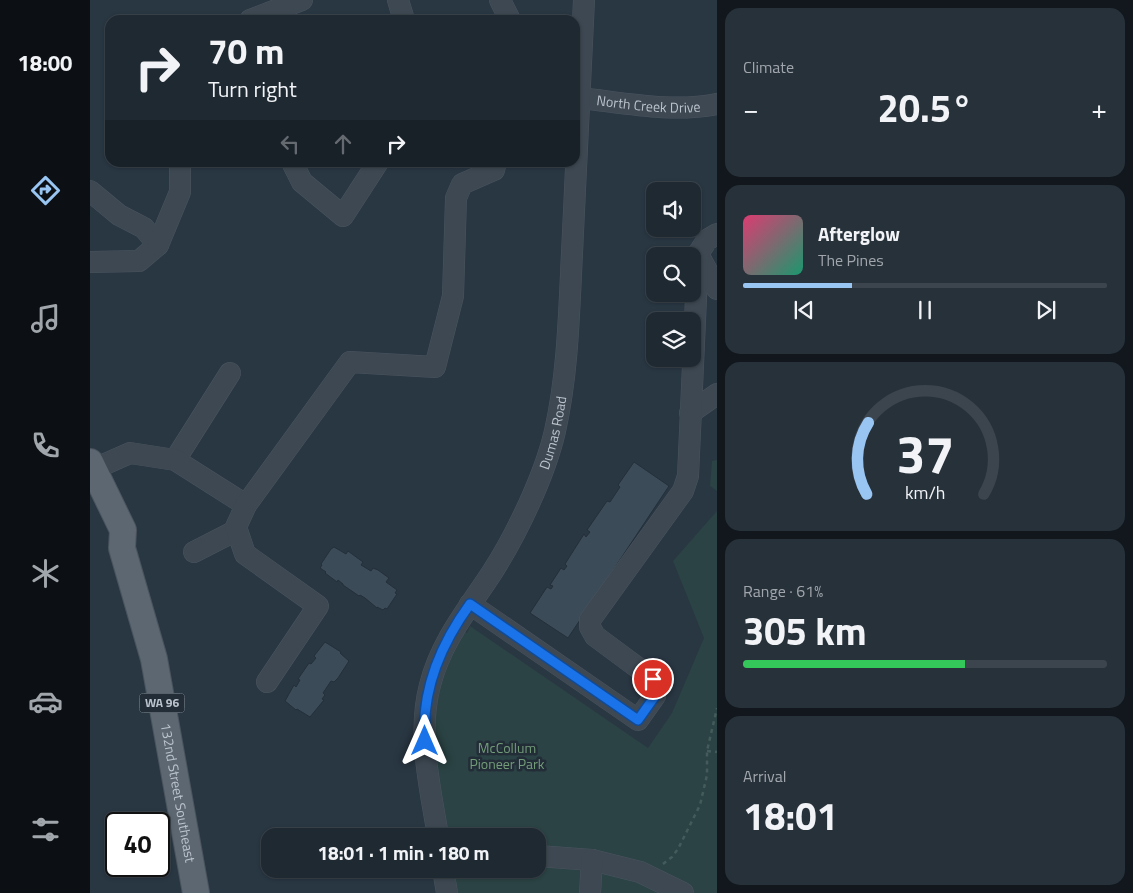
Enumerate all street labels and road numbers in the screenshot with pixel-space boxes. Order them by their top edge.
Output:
street label: North Creek Drive [595,89,701,118]
street label: Dumas Road [533,394,571,472]
road number: WA 96 [140,694,184,712]
street label: 132nd Street Southeast [156,721,201,864]

